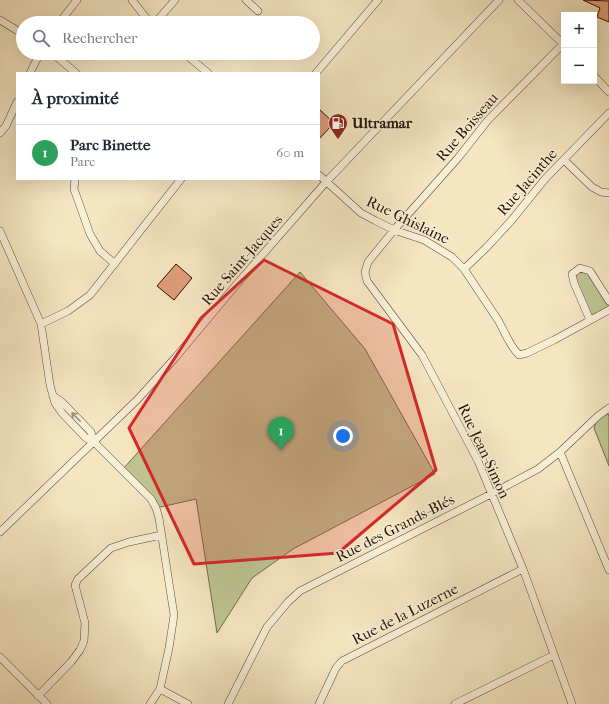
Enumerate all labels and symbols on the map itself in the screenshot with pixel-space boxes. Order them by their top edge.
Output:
street label: Rue Boisseau [432,89,502,165]
fuel station icon: Ultramar [327,112,349,140]
place label: Ultramar [351,114,413,132]
street label: Rue Jacinthe [493,144,561,219]
street label: Rue Ghislaine [364,192,453,248]
street label: Rue Saint-Jacques [198,210,287,309]
street label: Rue Jean-Simon [454,401,514,502]
one-way arrow [71,412,81,422]
pin: 1 [268,417,294,450]
your location [333,426,353,446]
street label: Rue des Grands-Blés [333,490,458,566]
street label: Rue de la Luzerne [349,579,462,649]

